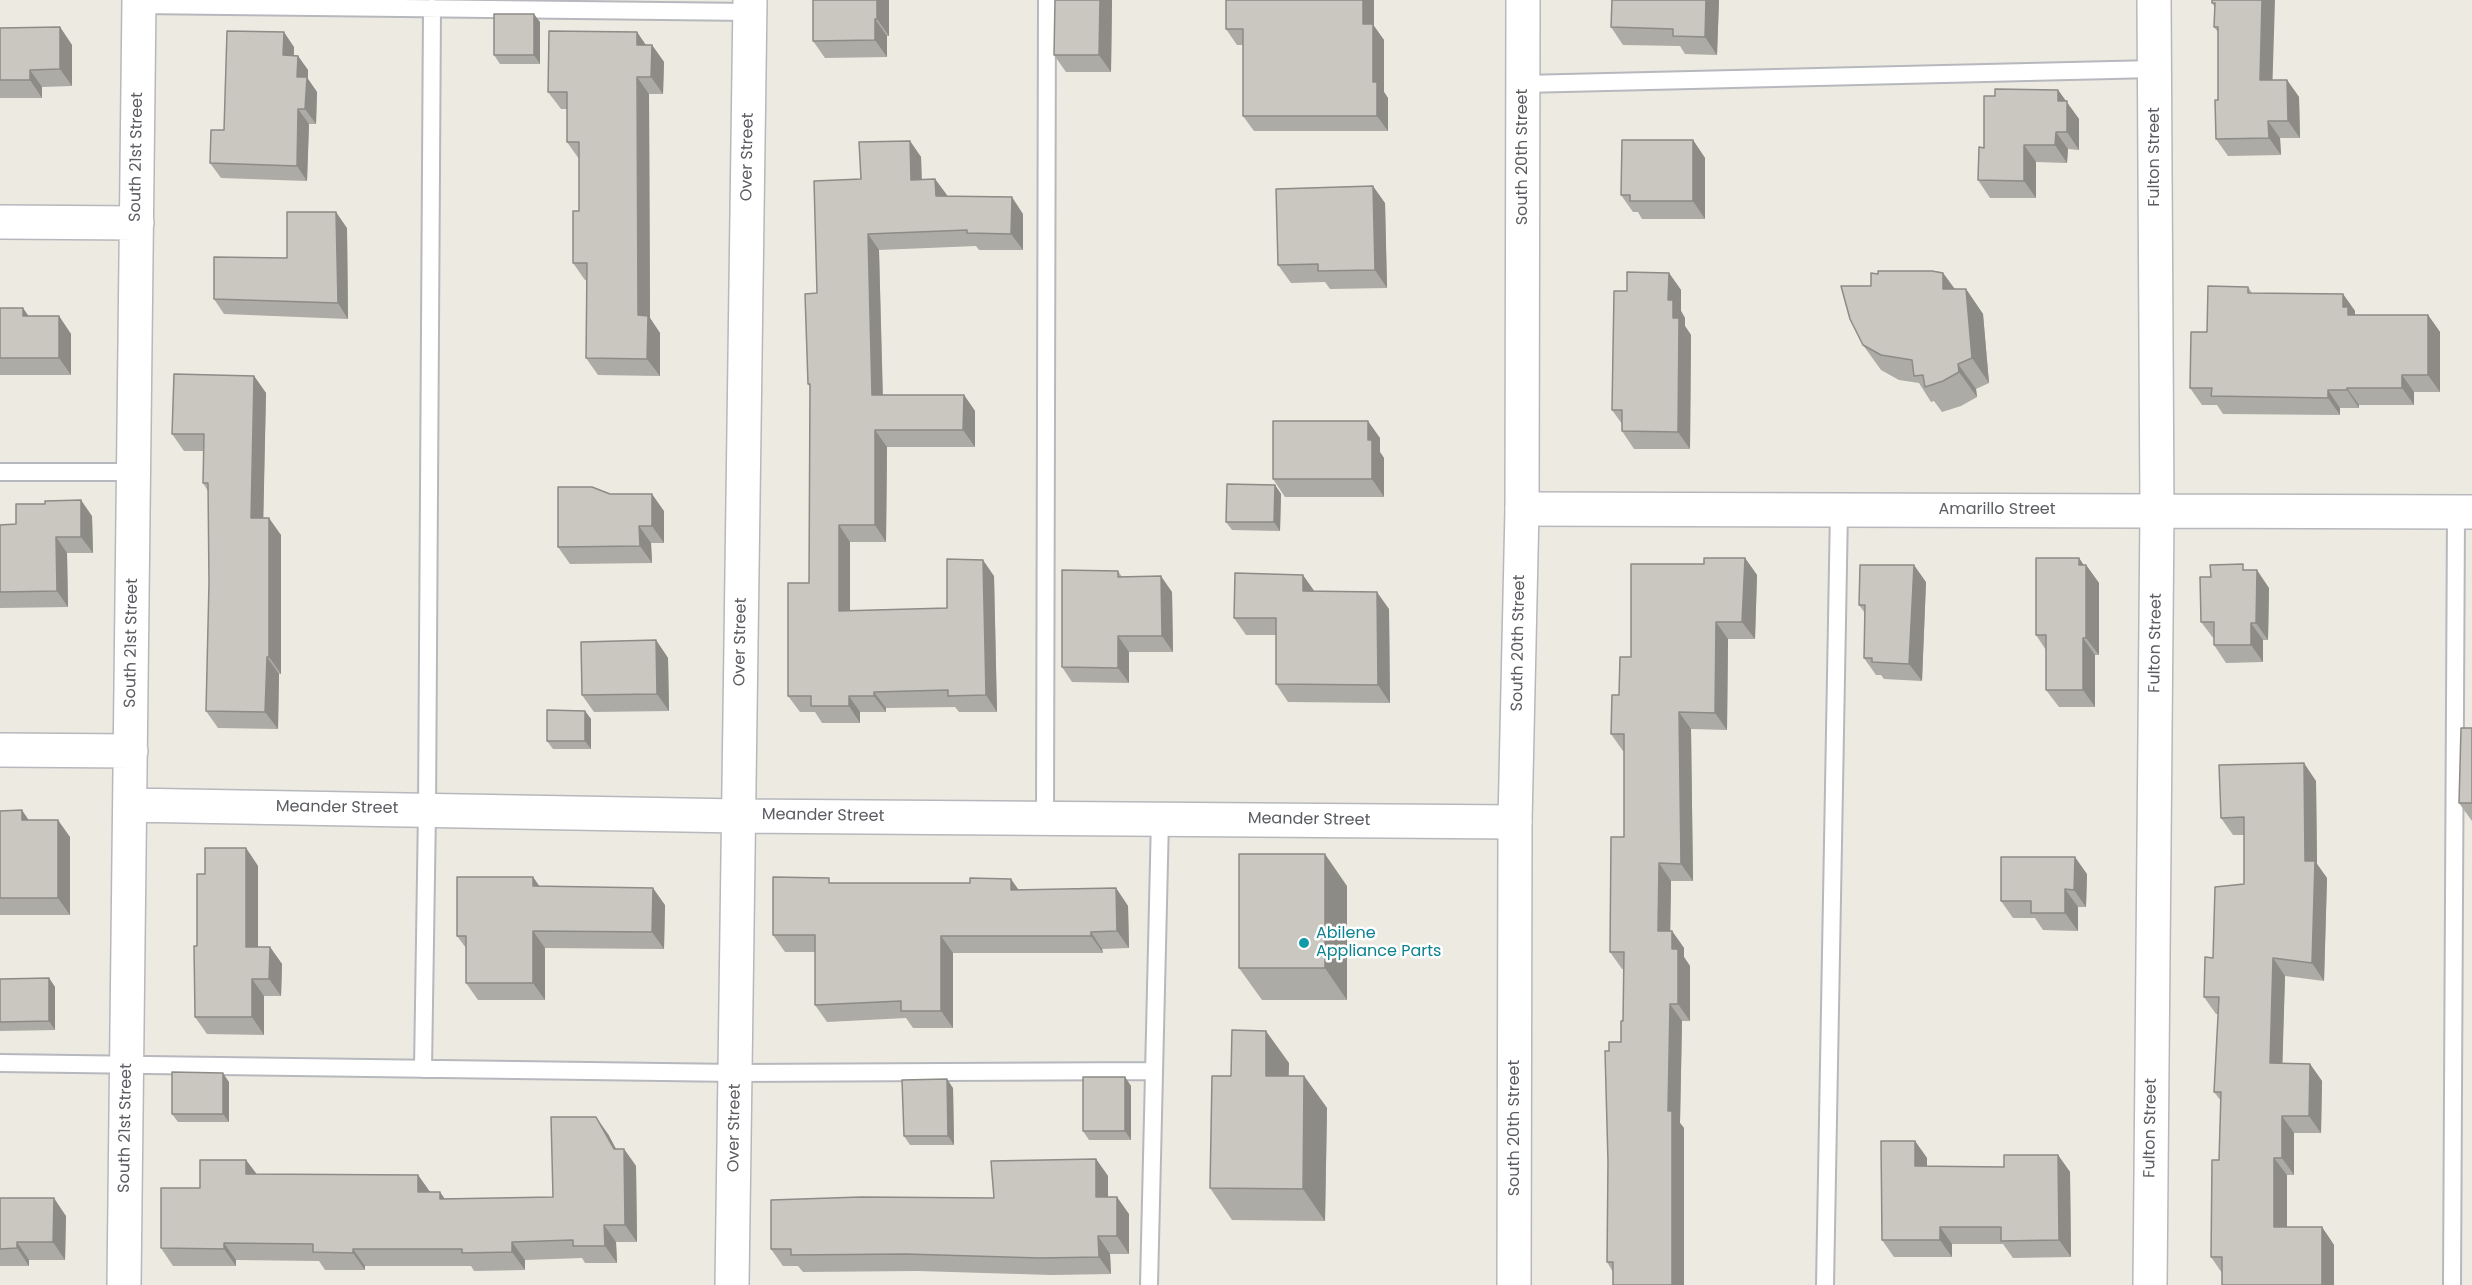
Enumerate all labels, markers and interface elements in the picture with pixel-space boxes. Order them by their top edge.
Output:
street label: South 20th Street [1513,89,1533,225]
street label: South 21st Street [126,92,148,222]
street label: Fulton Street [2145,107,2165,207]
street label: Over Street [738,113,758,201]
street label: Amarillo Street [1938,500,2056,520]
street label: South 20th Street [1508,575,1530,711]
street label: South 21st Street [121,578,143,708]
street label: Fulton Street [2146,593,2166,693]
street label: Over Street [731,598,751,686]
street label: Meander Street [276,797,398,819]
street label: Meander Street [762,805,884,827]
street label: Meander Street [1248,809,1370,831]
place label: Abilene Appliance Parts [1316,924,1441,962]
marker: Abilene Appliance Parts [1297,936,1311,950]
street label: South 20th Street [1505,1060,1525,1196]
street label: South 21st Street [115,1063,137,1193]
street label: Fulton Street [2141,1078,2161,1178]
street label: Over Street [725,1084,745,1172]

